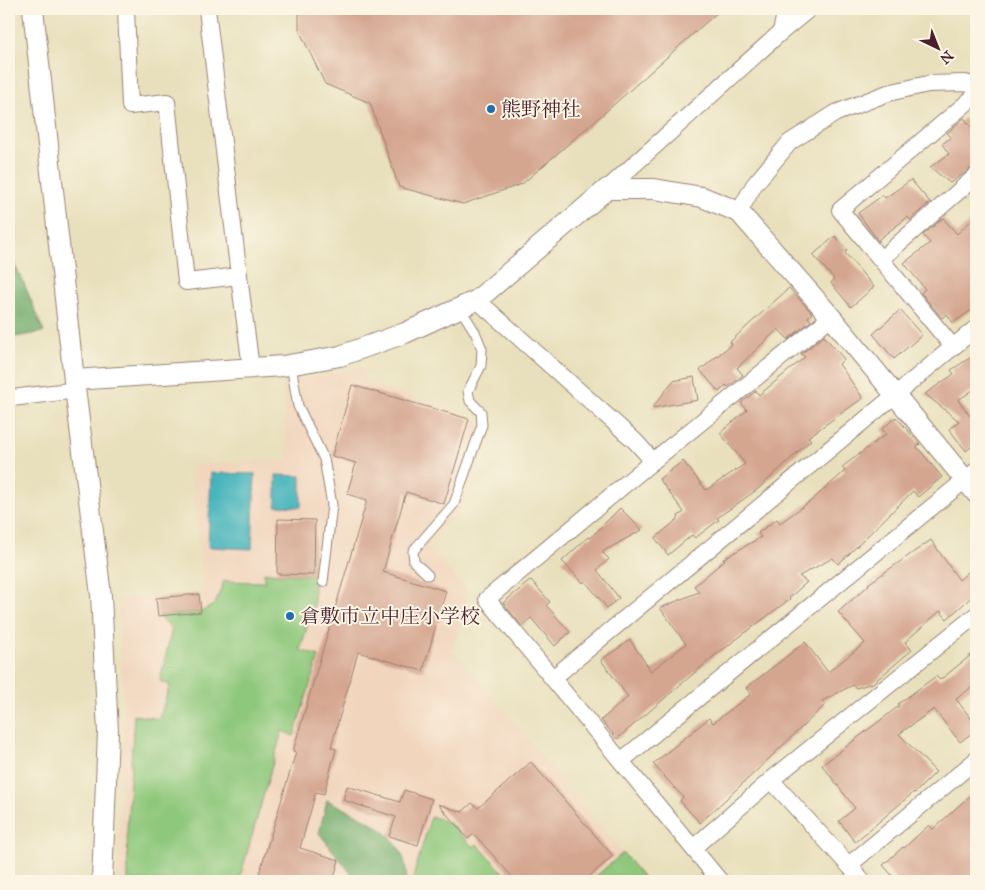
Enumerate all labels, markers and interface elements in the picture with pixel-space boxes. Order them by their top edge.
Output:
north arrow [912,22,962,72]
text: N [936,47,957,67]
place label: 熊野神社 [501,97,581,121]
marker: 熊野神社 [485,103,497,115]
place label: 倉敷市立中庄小学校 [300,604,480,628]
marker: 倉敷市立中庄小学校 [284,610,296,622]

